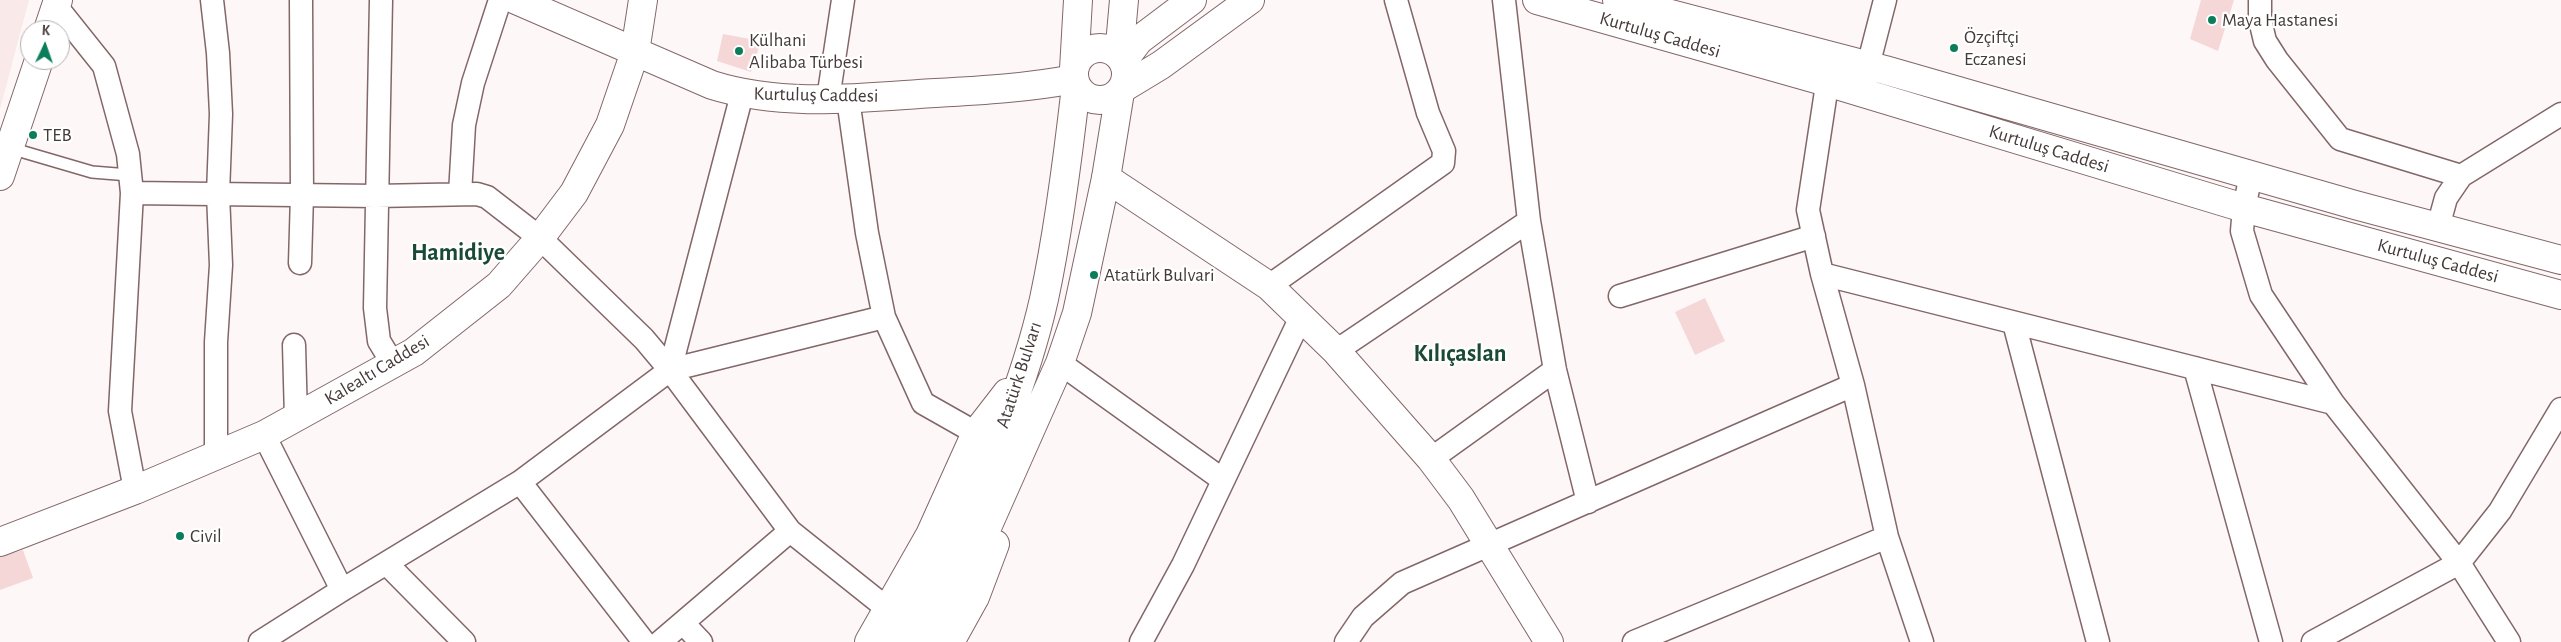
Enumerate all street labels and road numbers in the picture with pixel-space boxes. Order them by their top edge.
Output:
street label: Kurtuluş Caddesi [1597,7,1723,63]
street label: Kurtuluş Caddesi [753,83,879,107]
street label: Kurtuluş Caddesi [1986,120,2112,178]
street label: Kurtuluş Caddesi [2375,234,2501,288]
street label: Atatürk Bulvarı [991,319,1047,431]
street label: Kalealtı Caddesi [320,330,434,410]

